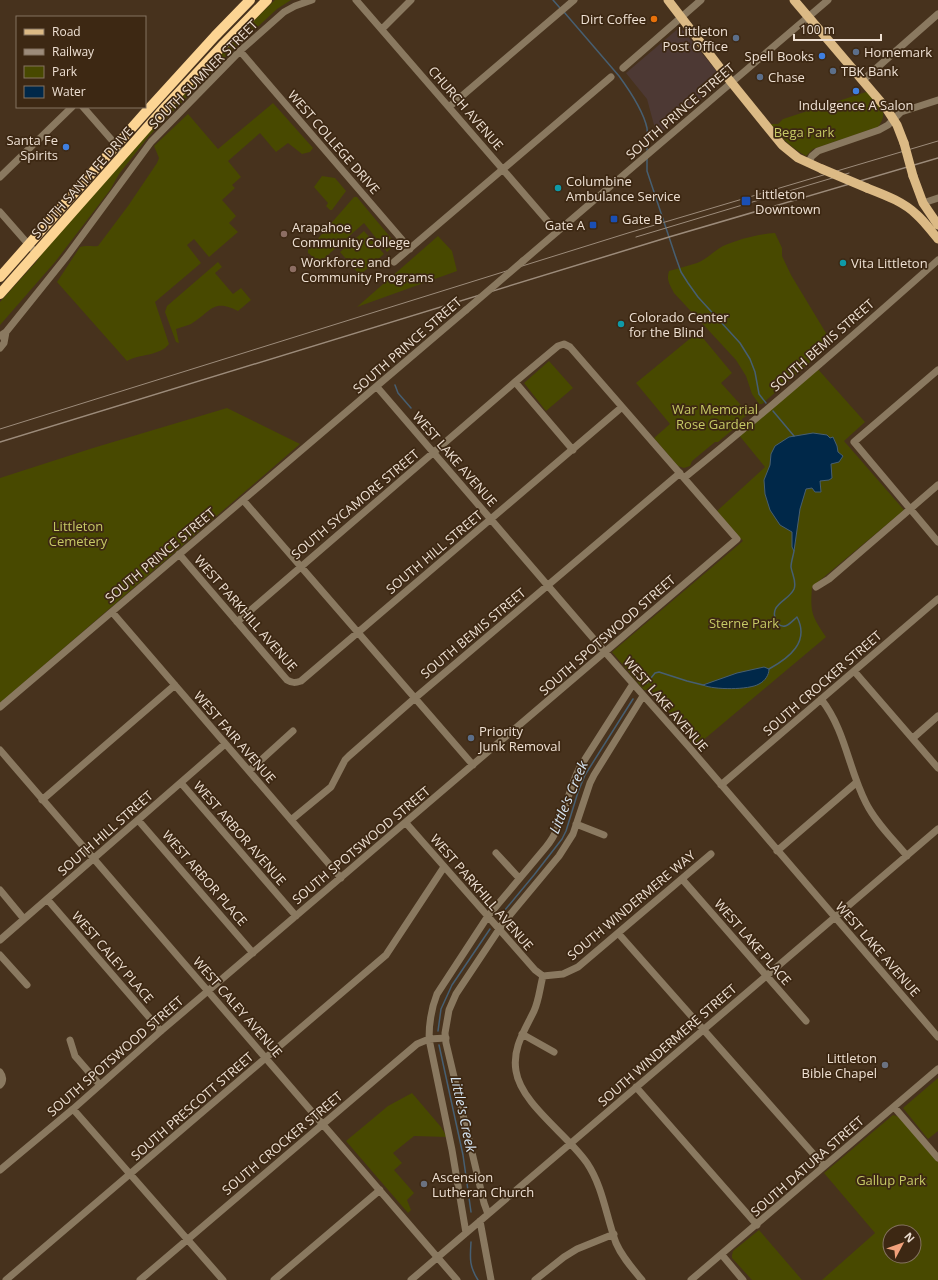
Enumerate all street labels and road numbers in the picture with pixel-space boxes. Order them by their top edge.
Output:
street label: SOUTH SUMNER STREET [144,15,262,133]
street label: SOUTH PRINCE STREET [622,58,739,163]
street label: CHURCH AVENUE [424,62,508,154]
street label: WEST COLLEGE DRIVE [284,86,384,198]
street label: SOUTH SANTA FE DRIVE [27,122,137,242]
street label: SOUTH PRINCE STREET [349,292,466,397]
street label: SOUTH BEMIS STREET [766,294,878,395]
street label: WEST LAKE AVENUE [409,408,501,510]
street label: SOUTH SYCAMORE STREET [287,445,423,563]
street label: SOUTH PRINCE STREET [101,503,220,607]
street label: SOUTH HILL STREET [382,506,487,598]
street label: WEST PARKHILL AVENUE [190,551,302,675]
street label: SOUTH SPOTSWOOD STREET [535,570,680,699]
street label: SOUTH BEMIS STREET [417,583,530,682]
street label: SOUTH CROCKER STREET [759,626,886,740]
street label: WEST LAKE AVENUE [620,653,712,755]
street label: WEST FAIR AVENUE [190,687,280,787]
street label: WEST ARBOR AVENUE [190,777,290,889]
street label: SOUTH SPOTSWOOD STREET [288,781,435,908]
street label: SOUTH HILL STREET [53,786,157,879]
street label: WEST ARBOR PLACE [158,826,252,930]
street label: WEST PARKHILL AVENUE [426,830,538,954]
street label: SOUTH WINDERMERE WAY [563,846,699,964]
street label: WEST LAKE PLACE [711,895,795,989]
street label: WEST LAKE AVENUE [832,898,924,1000]
street label: WEST CALEY PLACE [68,907,158,1007]
street label: WEST CALEY AVENUE [189,953,287,1061]
street label: SOUTH WINDERMERE STREET [594,979,741,1110]
street label: SOUTH SPOTSWOOD STREET [43,991,188,1120]
street label: SOUTH PRESCOTT STREET [127,1047,258,1164]
street label: SOUTH CROCKER STREET [218,1087,347,1199]
street label: SOUTH DATURA STREET [747,1111,868,1220]

